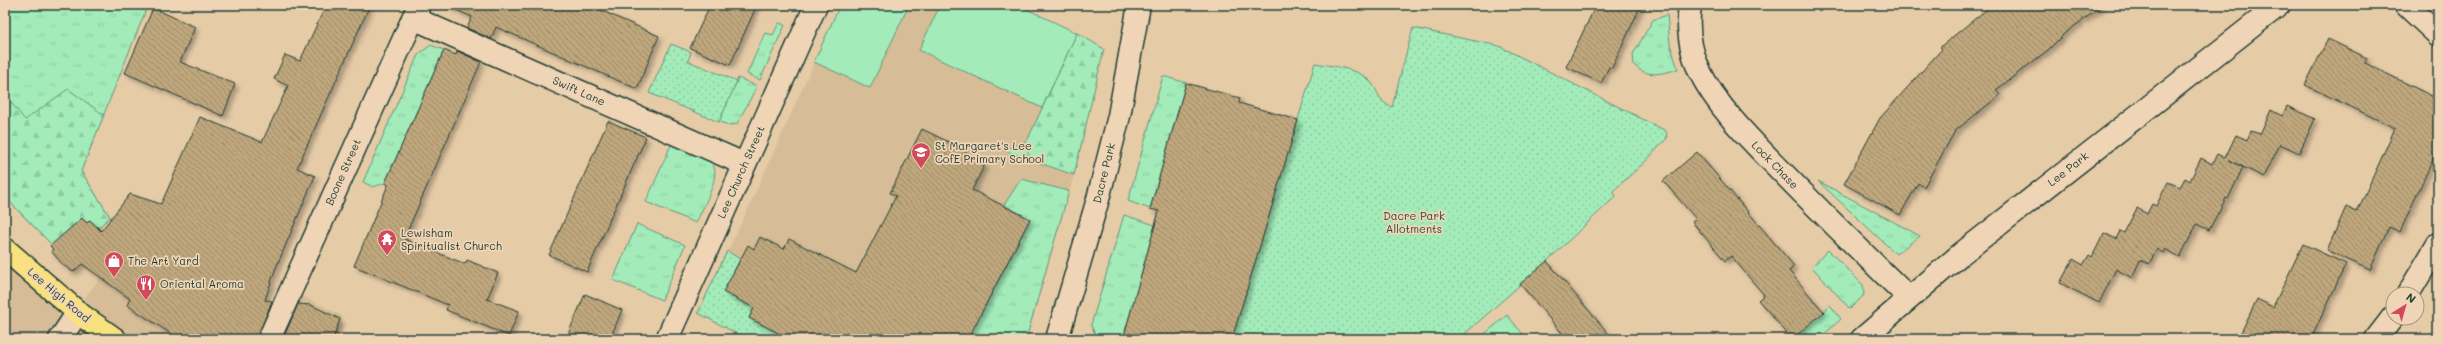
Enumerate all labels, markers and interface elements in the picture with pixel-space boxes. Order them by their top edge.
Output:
street label: Swift Lane [550,72,608,109]
street label: Lee Church Street [713,123,768,220]
street label: Boone Street [321,136,364,207]
street label: Lock Chase [1749,137,1802,192]
place label: St Margaret's Lee CofE Primary School [935,138,1044,166]
school or university icon: St Margaret's Lee CofE Primary School [910,141,932,169]
street label: Dacre Park [1089,141,1118,205]
street label: Lee Park [2044,148,2091,189]
park label: Dacre Park Allotments [1383,208,1445,236]
place label: Lewisham Spiritualist Church [401,225,502,253]
temple icon: Lewisham Spiritualist Church [376,228,398,256]
shop icon: The Art Yard [103,250,125,278]
place label: The Art Yard [128,253,199,268]
street label: Lee High Road [25,264,94,325]
restaurant icon: Oriental Aroma [135,273,157,301]
place label: Oriental Aroma [160,276,244,291]
north arrow [2385,286,2425,326]
text: N [2403,289,2419,306]

